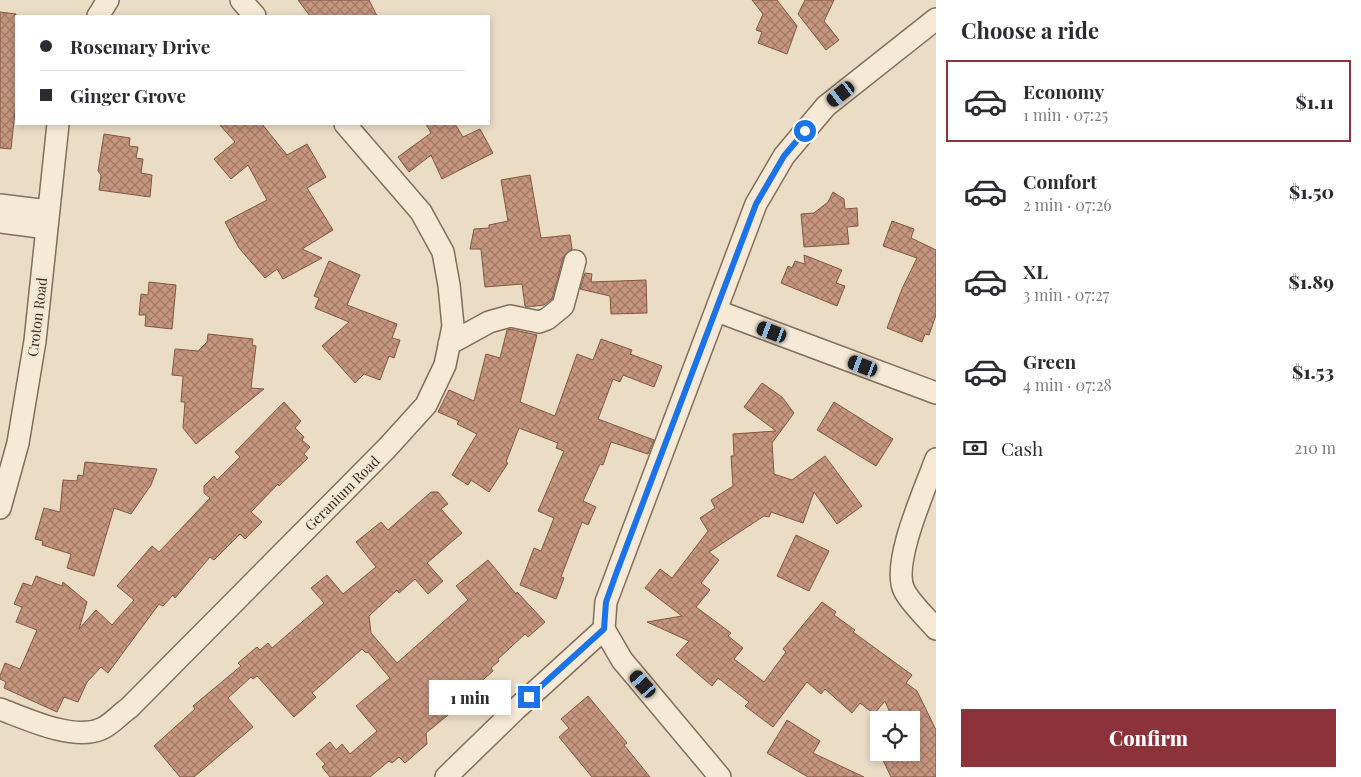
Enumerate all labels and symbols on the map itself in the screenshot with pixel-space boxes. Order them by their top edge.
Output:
car [824,79,857,109]
route start [794,120,816,142]
street label: Croton Road [23,276,51,358]
car [755,320,788,344]
car [846,354,879,378]
street label: Geranium Road [300,451,384,535]
car [627,668,658,700]
callout: 1 min [429,680,512,714]
route end [518,686,540,708]

